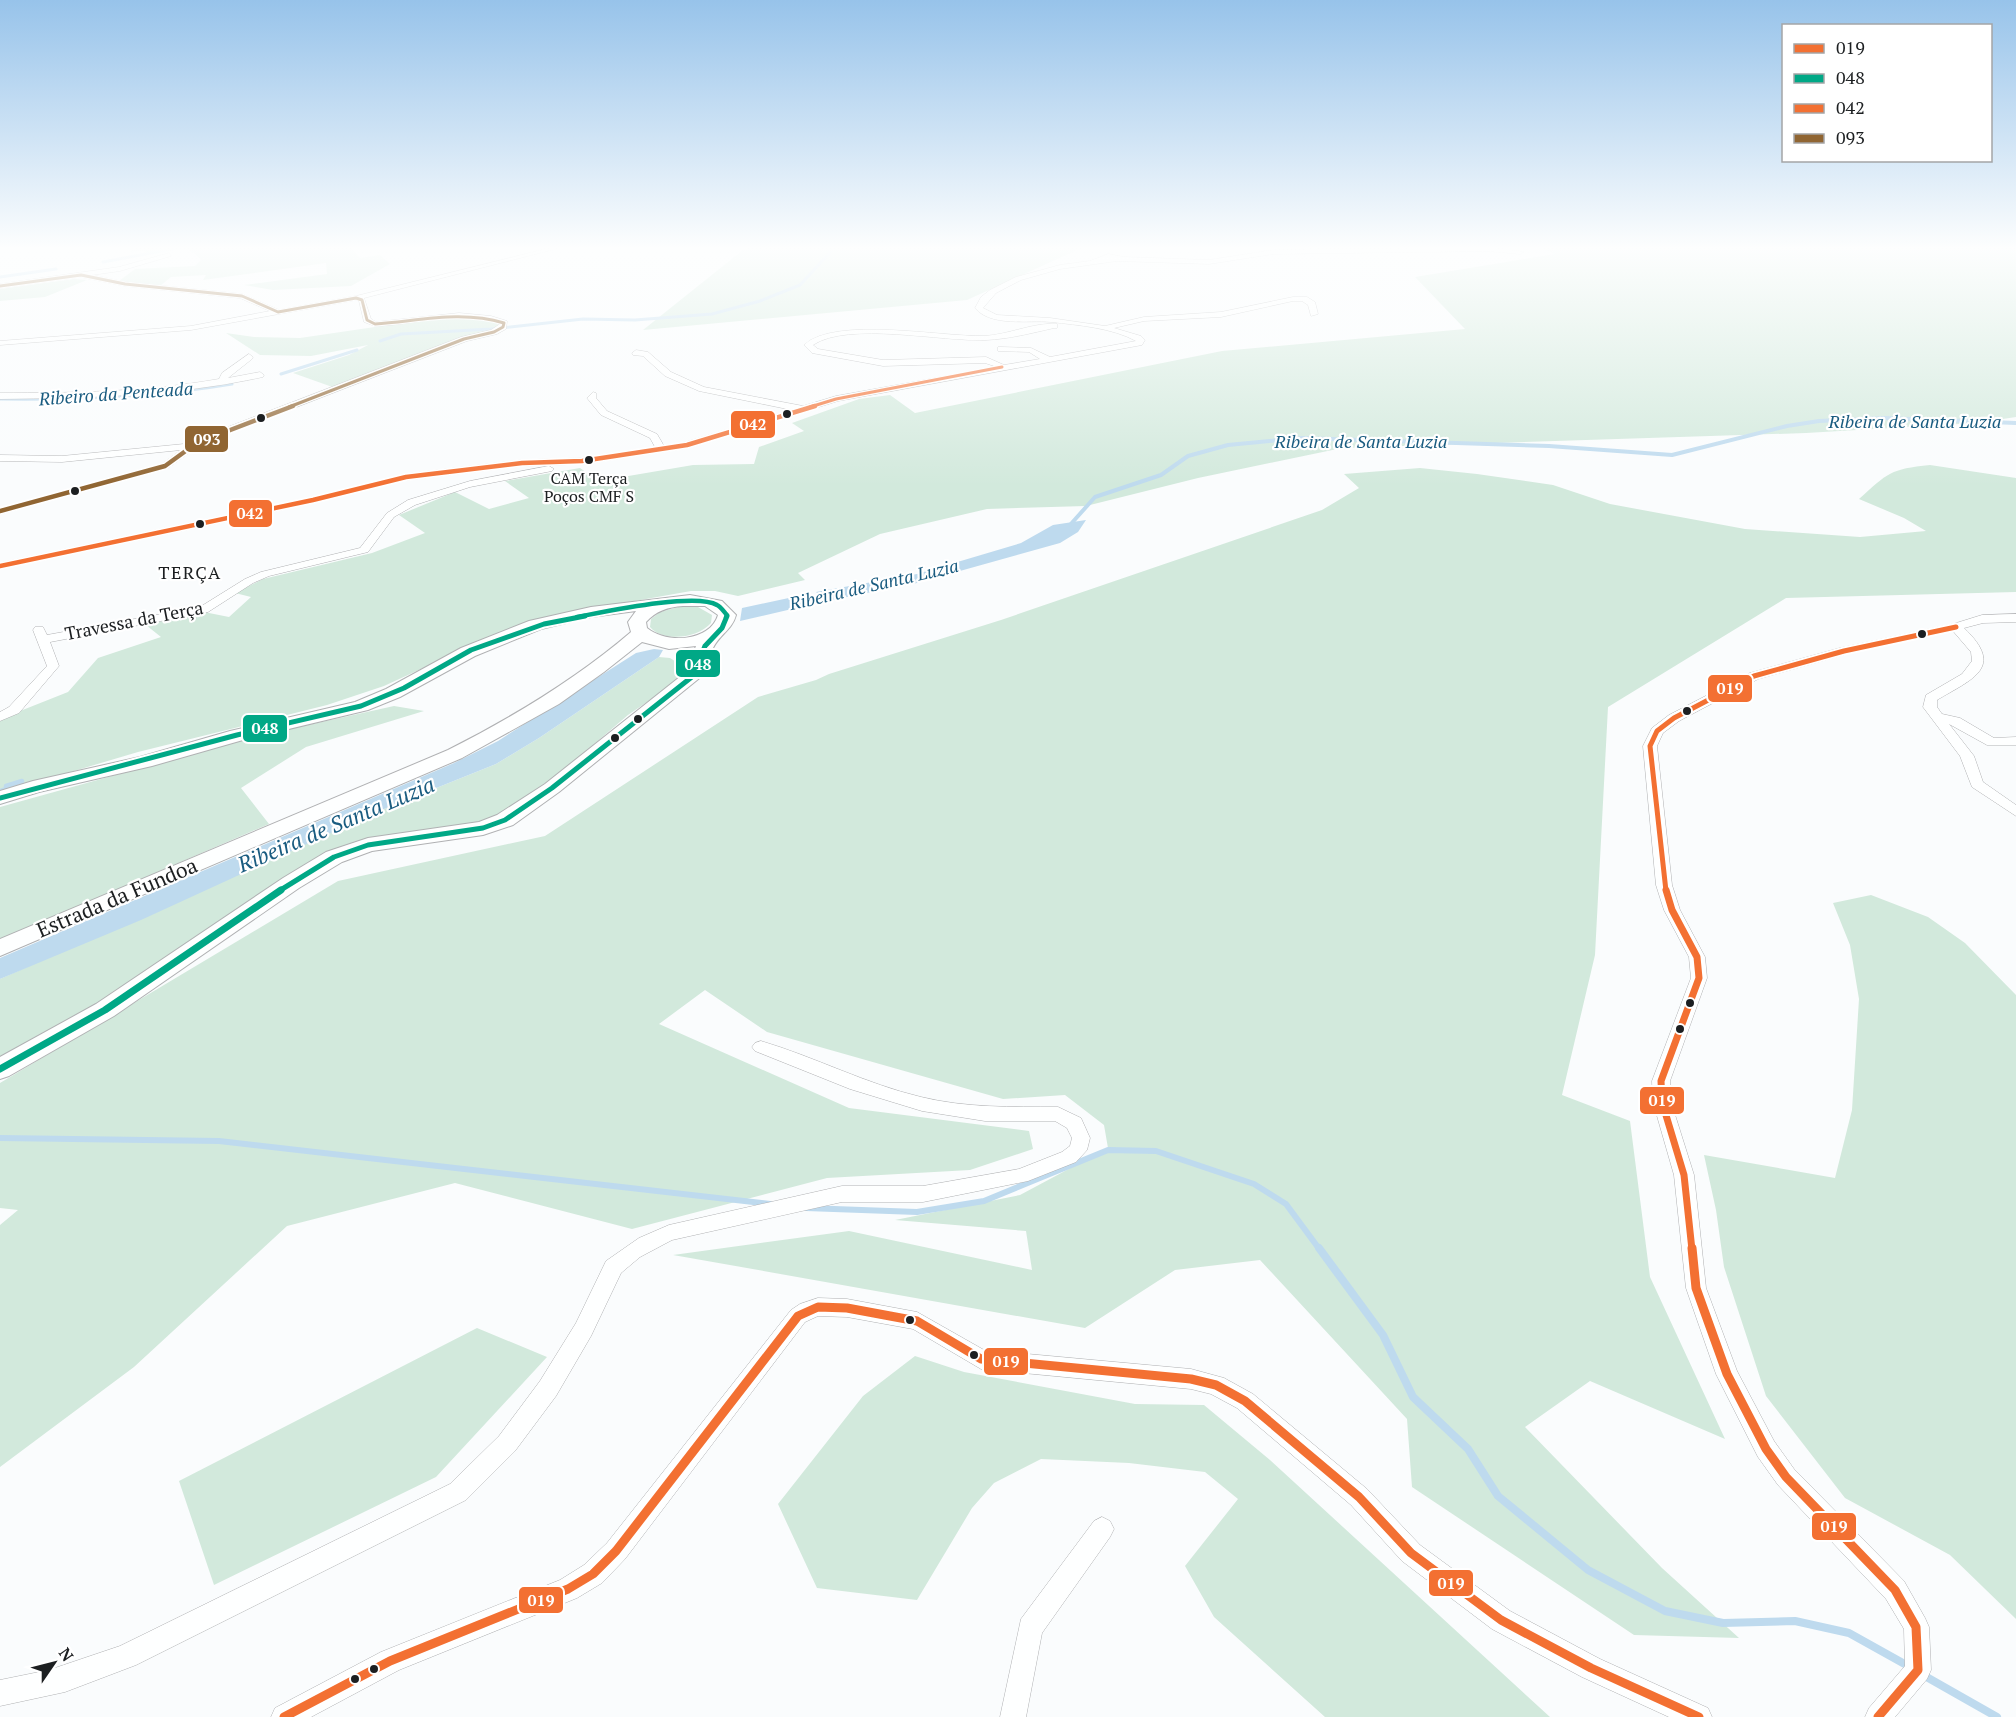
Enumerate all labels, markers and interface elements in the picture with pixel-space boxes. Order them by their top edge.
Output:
legend [1782,24,1992,162]
text: 019 [1836,35,1865,59]
text: 048 [1836,65,1865,89]
text: 042 [1836,95,1865,119]
text: 093 [1836,125,1865,149]
water label: Ribeiro da Penteada [37,376,194,410]
unlabelled marker [781,408,793,420]
water label: Ribeira de Santa Luzia [1827,409,2002,433]
line badge: 042 [730,410,776,439]
unlabelled marker [255,412,267,424]
text: 042 [739,413,767,435]
line badge: 093 [184,425,229,453]
text: 093 [193,428,221,450]
water label: Ribeira de Santa Luzia [1273,429,1448,453]
marker: CAM Terça Poços CMF S [583,454,595,466]
place label: CAM Terça Poços CMF S [544,467,634,507]
unlabelled marker [69,485,81,497]
line badge: 042 [228,499,273,528]
text: 042 [236,502,264,524]
unlabelled marker [194,518,206,530]
water label: Ribeira de Santa Luzia [786,553,961,615]
district label: TERÇA [158,560,222,584]
street label: Travessa da Terça [63,595,205,645]
unlabelled marker [1916,628,1928,640]
line badge: 048 [675,649,721,678]
text: 048 [684,653,712,675]
line badge: 019 [1707,674,1753,703]
text: 019 [1716,677,1744,699]
unlabelled marker [1681,705,1693,717]
unlabelled marker [632,713,644,725]
line badge: 048 [242,714,288,743]
text: 048 [251,717,279,739]
unlabelled marker [609,732,621,744]
water label: Ribeira de Santa Luzia [232,769,439,879]
street label: Estrada da Fundoa [32,850,202,944]
unlabelled marker [1684,997,1696,1009]
unlabelled marker [1674,1023,1686,1035]
line badge: 019 [1639,1086,1685,1115]
text: 019 [1648,1089,1676,1111]
unlabelled marker [904,1314,916,1326]
line badge: 019 [983,1347,1029,1376]
unlabelled marker [968,1349,980,1361]
text: 019 [992,1350,1020,1372]
line badge: 019 [1811,1512,1857,1541]
text: 019 [1820,1515,1848,1537]
line badge: 019 [1428,1569,1474,1597]
text: 019 [1437,1572,1465,1594]
line badge: 019 [518,1586,564,1614]
text: 019 [527,1589,555,1611]
north arrow [24,1633,84,1693]
text: N [54,1643,79,1666]
unlabelled marker [368,1663,380,1675]
unlabelled marker [349,1673,361,1685]

